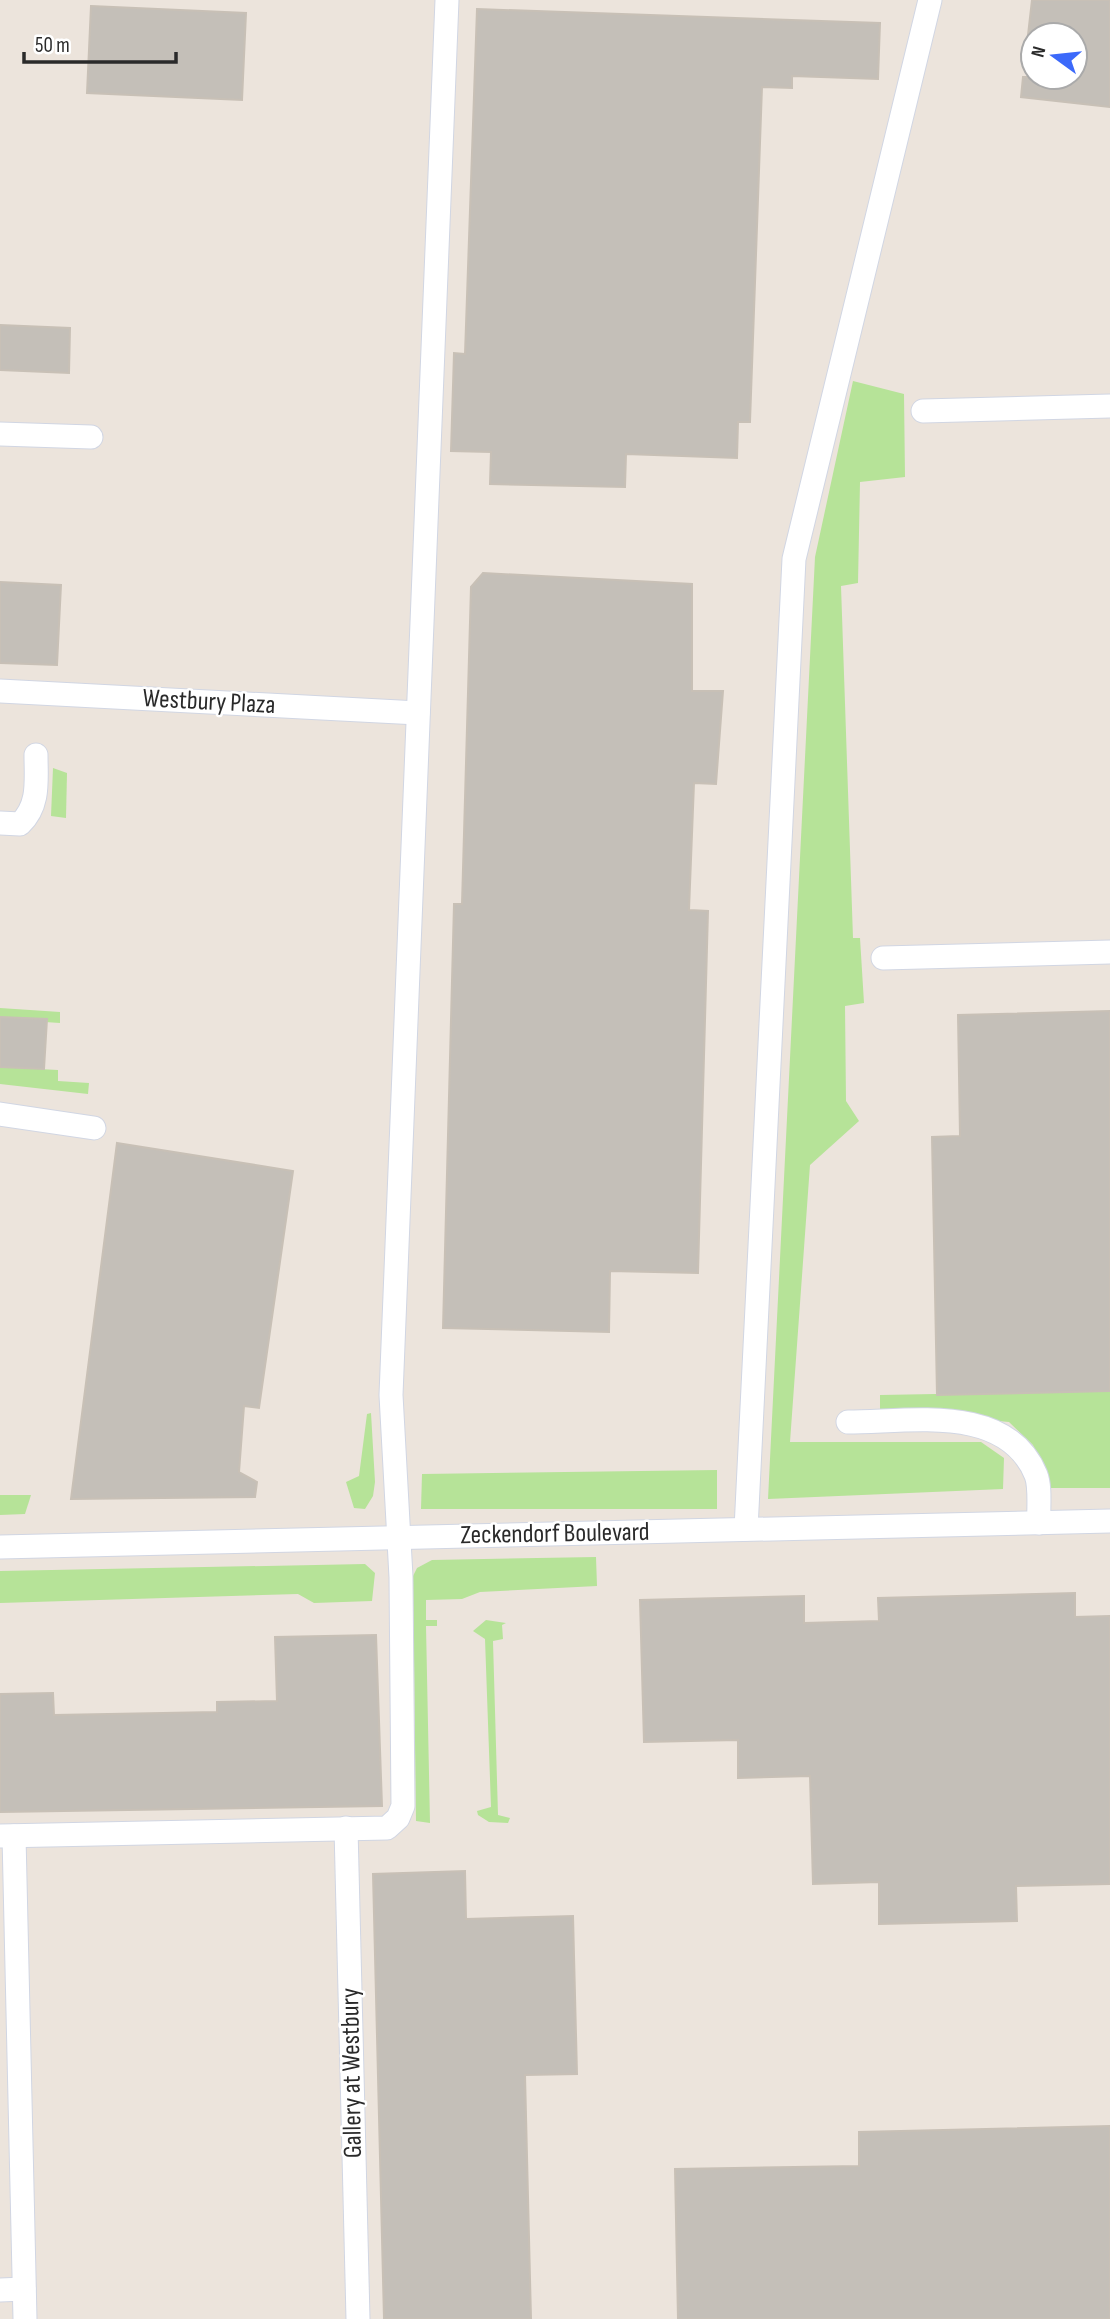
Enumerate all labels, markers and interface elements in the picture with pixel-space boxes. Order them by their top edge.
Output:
scale bar [24,21,177,65]
north arrow [1019,21,1089,91]
text: 50 m [35,33,70,58]
text: N [1027,44,1051,60]
street label: Westbury Plaza [142,683,276,721]
street label: Zeckendorf Boulevard [460,1517,650,1551]
street label: Gallery at Westbury [335,1988,369,2158]

